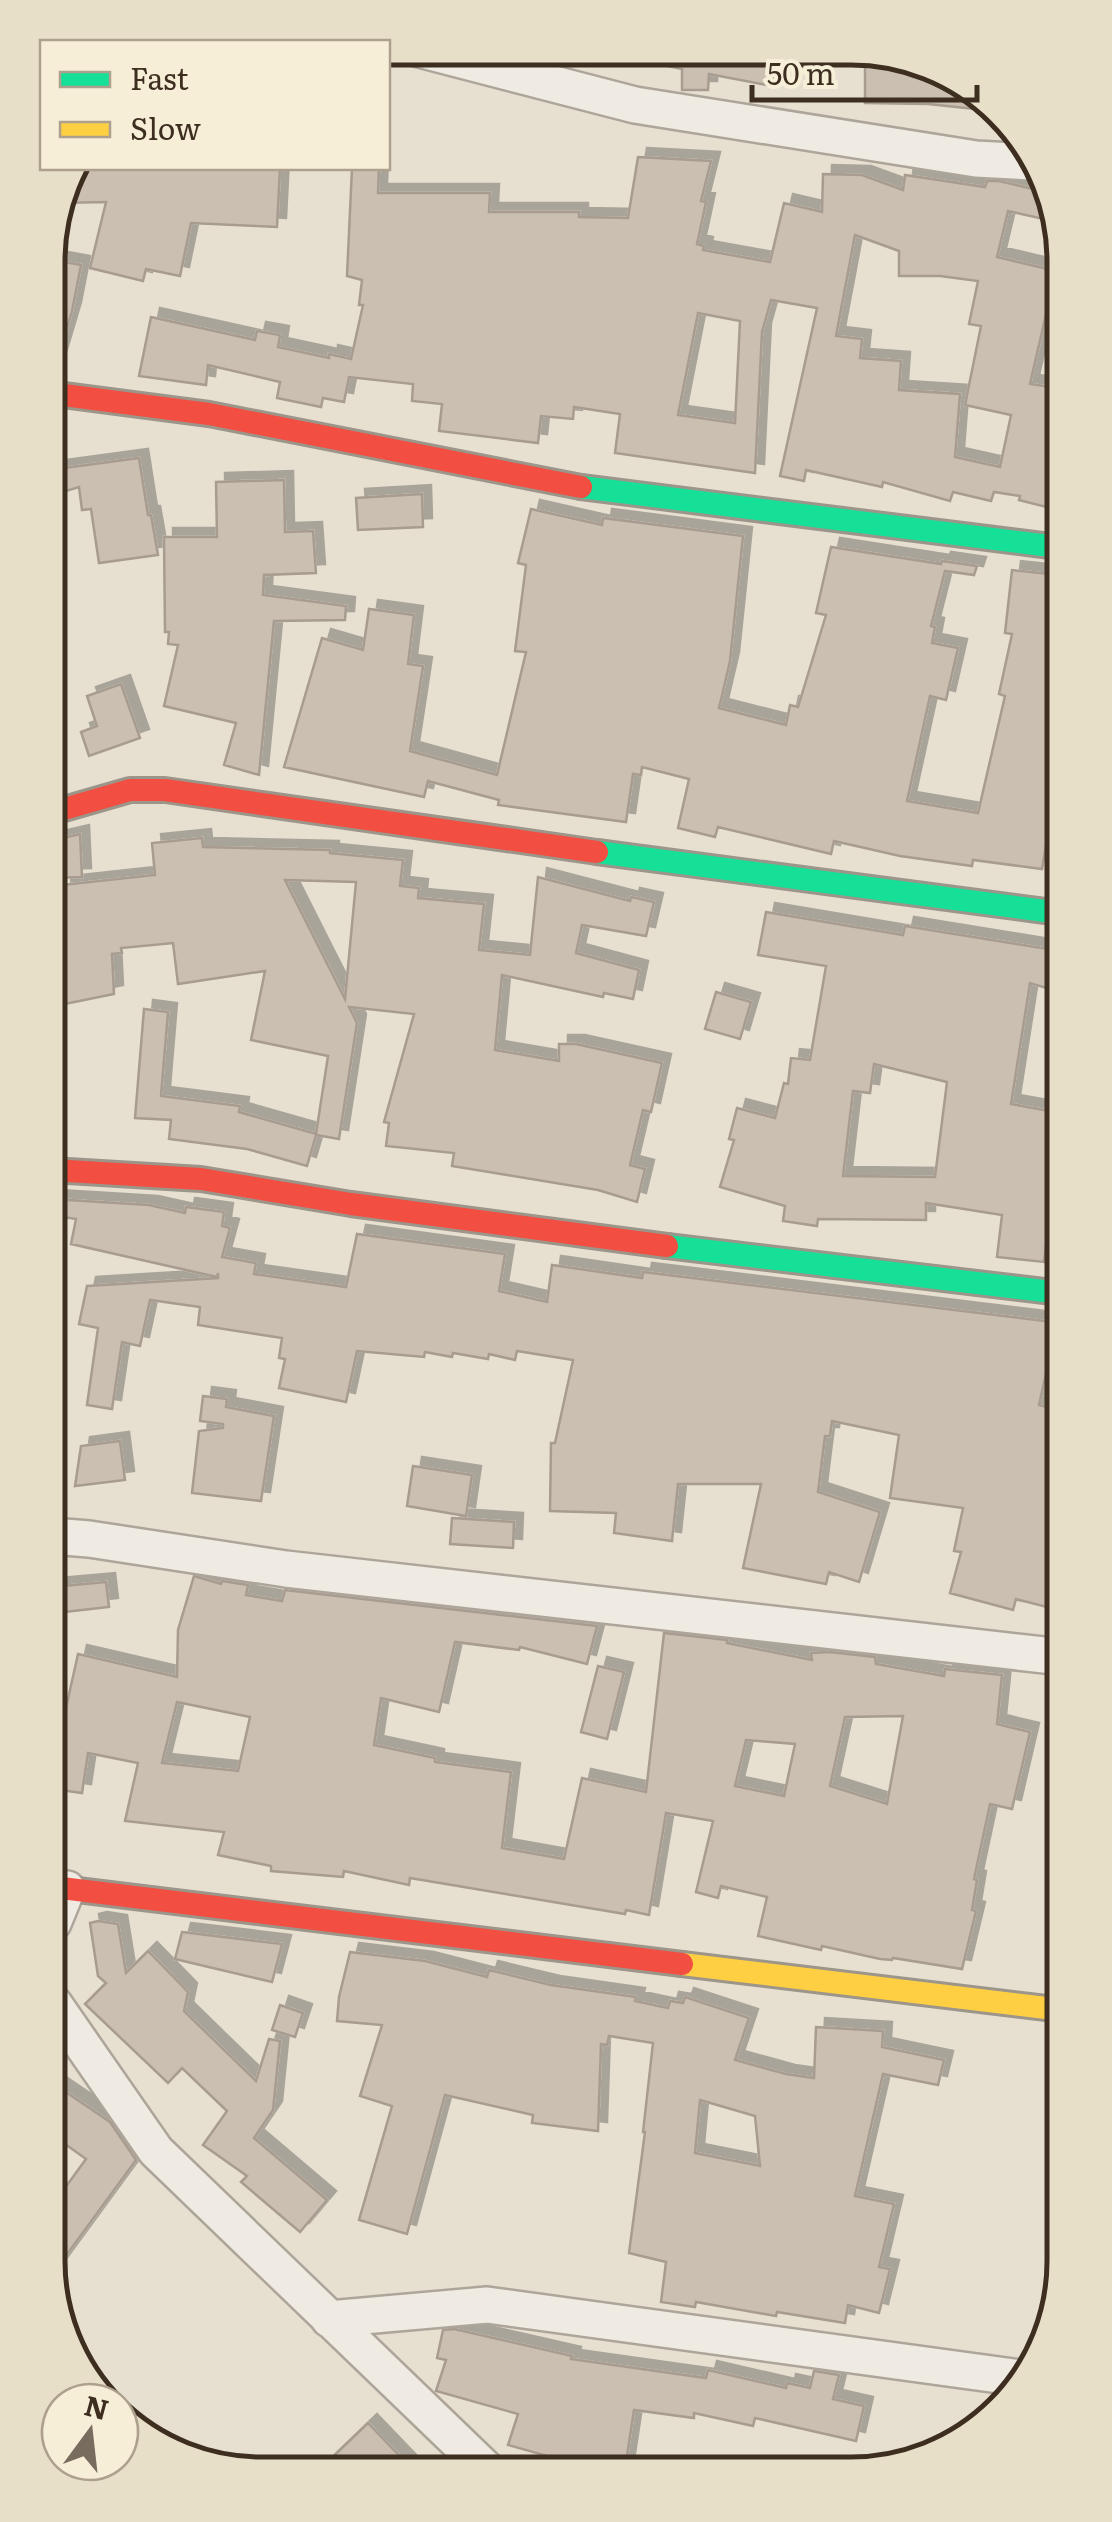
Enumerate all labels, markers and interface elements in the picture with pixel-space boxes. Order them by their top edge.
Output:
legend [40,40,390,170]
scale bar [752,40,977,102]
text: 50 m [767,50,835,94]
text: Fast [130,55,189,99]
text: Slow [130,105,201,149]
north arrow [40,2382,140,2482]
text: N [80,2383,114,2429]

